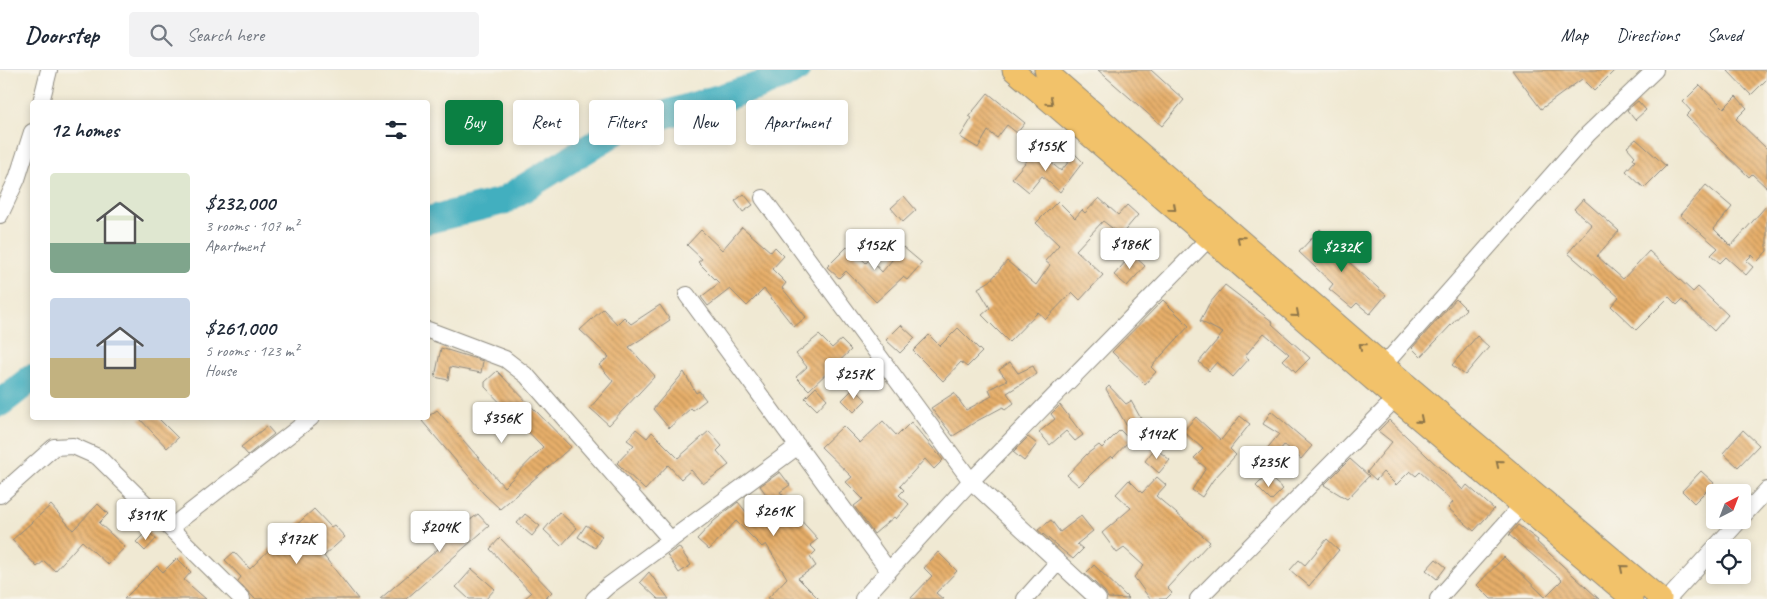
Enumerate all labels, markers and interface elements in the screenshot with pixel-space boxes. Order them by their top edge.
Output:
search box [129,12,479,57]
text: Doorstep [25,20,99,50]
icon: search [147,21,175,49]
text: Search here [187,23,264,47]
text: Map [1561,24,1588,46]
text: Directions [1616,24,1679,46]
text: Saved [1707,24,1742,46]
one-way arrow [1044,96,1053,105]
chip: Buy [445,100,503,145]
chip: Rent [513,100,579,145]
chip: Filters [589,100,664,145]
chip: New [674,100,736,145]
chip: Apartment [746,100,848,145]
icon: filters [382,116,410,144]
text: 12 homes [50,117,119,143]
pin: $155K [1011,129,1081,172]
text: $155K [1028,136,1064,156]
text: $232,000 [205,190,275,216]
icon: home [90,193,150,253]
one-way arrow [1167,203,1176,212]
text: 3 rooms · 107 m² [205,216,299,236]
pin: $152K [840,228,910,271]
pin: $186K [1095,228,1165,270]
pin: $232K [1307,230,1377,273]
text: $186K [1111,234,1149,254]
text: $152K [857,235,893,255]
text: Apartment [205,236,264,256]
one-way arrow [1236,236,1245,245]
text: $232K [1324,237,1360,257]
one-way arrow [1290,308,1299,317]
text: $261,000 [205,315,276,341]
icon: home [90,318,150,378]
text: 5 rooms · 123 m² [205,341,299,361]
one-way arrow [1359,343,1368,352]
pin: $257K [819,358,889,400]
text: House [205,361,236,381]
text: $257K [836,364,872,384]
pin: $356K [467,402,537,444]
text: $356K [483,408,521,428]
one-way arrow [1414,414,1423,423]
pin: $142K [1122,418,1192,460]
text: $142K [1139,424,1175,444]
pin: $235K [1234,446,1304,488]
text: $235K [1251,452,1287,472]
one-way arrow [1496,459,1505,468]
north arrow [1706,484,1751,529]
map controls [1706,484,1751,584]
pin: $261K [739,494,809,537]
pin: $311K [111,498,181,541]
text: $261K [755,501,793,521]
text: $311K [128,505,164,525]
pin: $204K [405,510,475,553]
text: $204K [422,517,458,537]
pin: $172K [262,522,332,565]
text: $172K [279,529,315,549]
button: locate [1706,539,1751,584]
one-way arrow [1620,564,1629,573]

